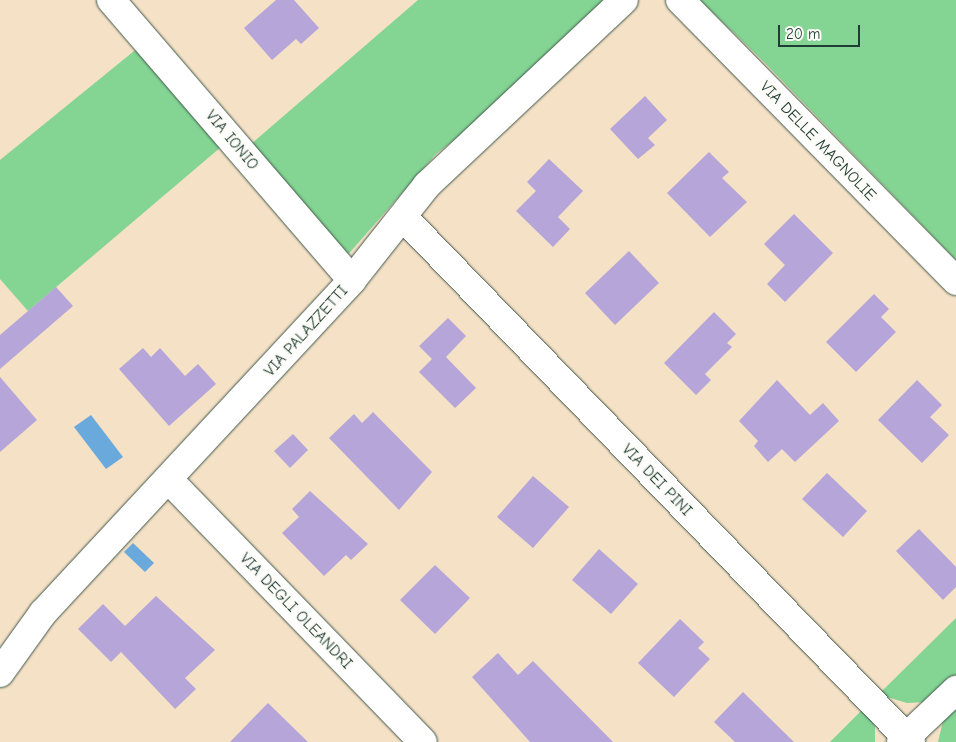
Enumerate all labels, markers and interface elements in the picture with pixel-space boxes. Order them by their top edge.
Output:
scale bar [781,15,864,47]
text: 20 m [786,25,820,43]
street label: VIA DELLE MAGNOLIE [756,77,880,205]
street label: VIA IONIO [201,106,263,174]
street label: VIA PALAZZETTI [260,281,352,381]
street label: VIA DEI PINI [618,440,696,520]
street label: VIA DEGLI OLEANDRI [236,549,356,673]

